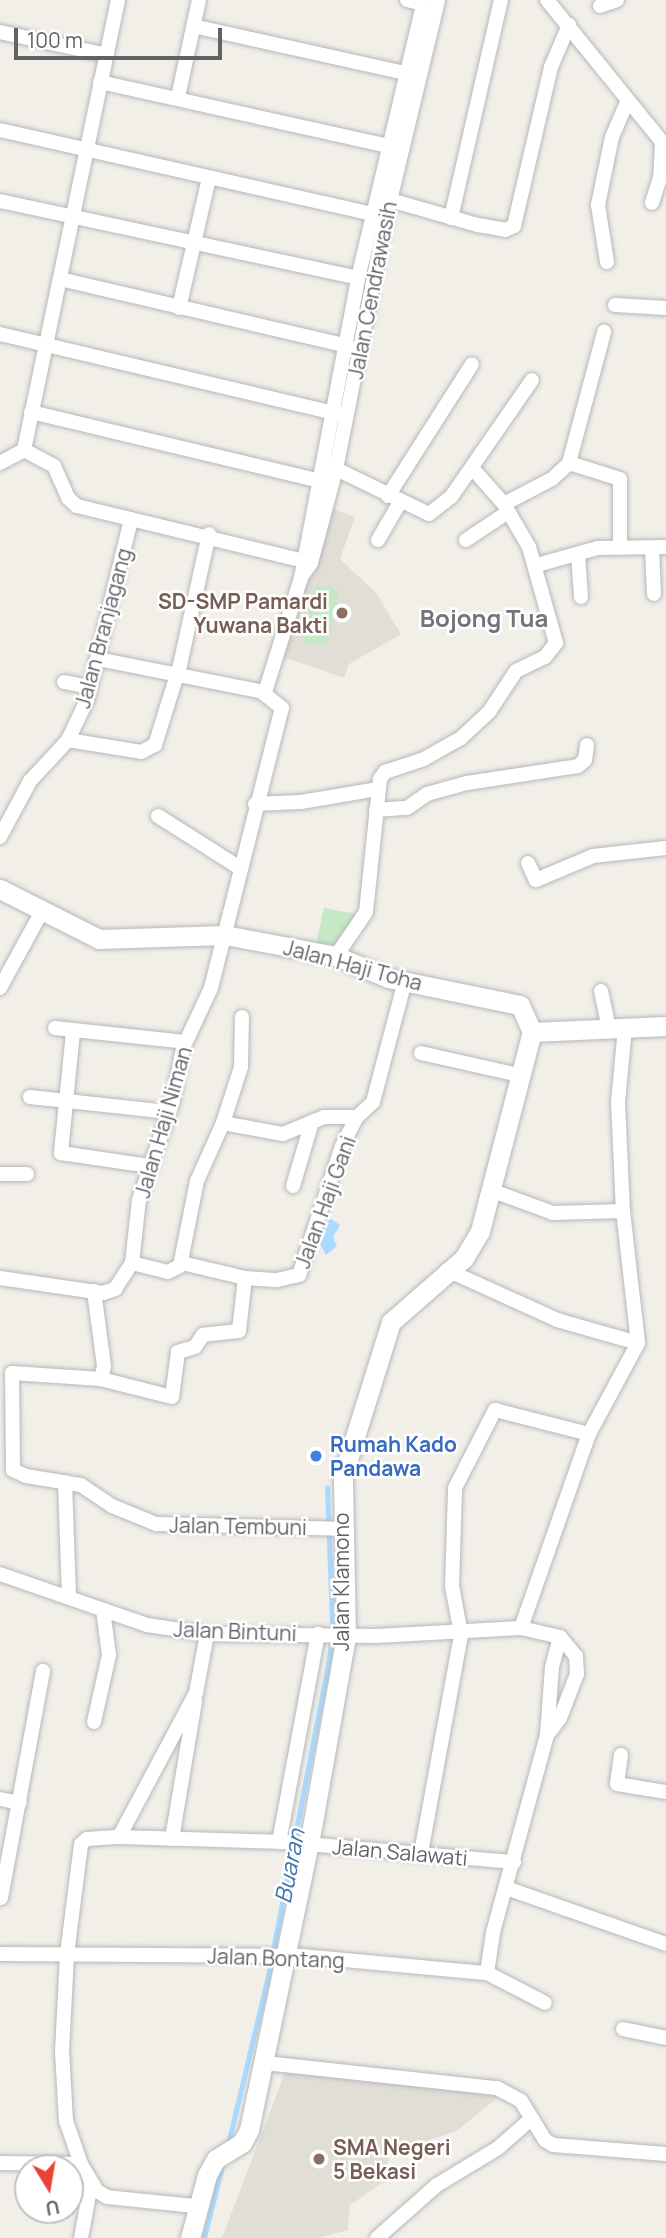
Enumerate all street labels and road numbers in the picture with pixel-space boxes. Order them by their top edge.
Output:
street label: Jalan Cendrawasih [342,199,402,381]
street label: Jalan Branjagang [70,545,136,711]
street label: Jalan Haji Toha [281,934,425,996]
street label: Jalan Haji Niman [129,1043,197,1201]
street label: Jalan Haji Gani [289,1132,361,1272]
street label: Jalan Tembuni [169,1512,307,1540]
street label: Jalan Klamono [328,1513,354,1651]
street label: Jalan Bintuni [173,1616,297,1646]
street label: Jalan Salawati [331,1834,469,1870]
street label: Jalan Bontang [207,1943,345,1973]

